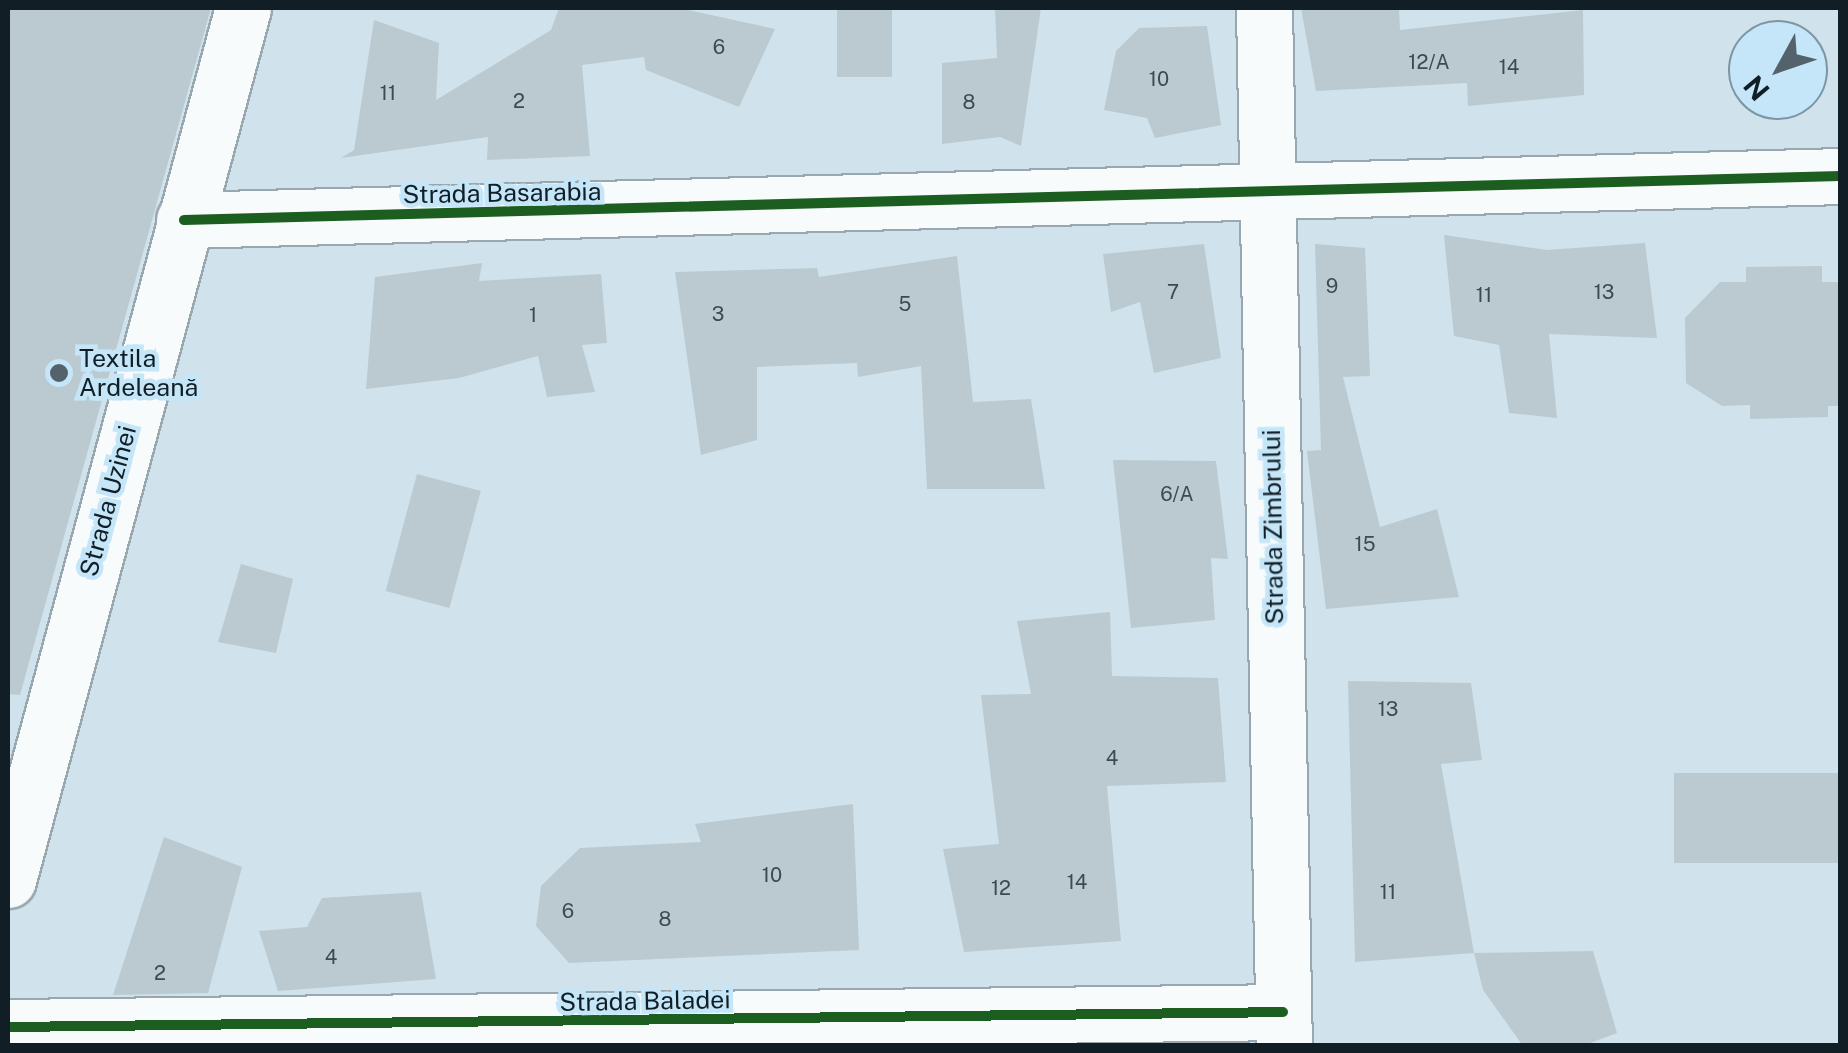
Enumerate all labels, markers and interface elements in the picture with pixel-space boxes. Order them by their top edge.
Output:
north arrow [1728,20,1828,120]
house number: 6 [713,35,725,59]
house number: 12/A [1408,50,1450,74]
house number: 14 [1499,55,1519,79]
house number: 10 [1149,67,1169,91]
text: N [1736,69,1776,107]
house number: 11 [380,81,396,105]
house number: 2 [513,89,525,113]
house number: 8 [963,90,975,114]
street label: Strada Basarabia [402,176,602,210]
house number: 9 [1326,274,1338,298]
house number: 7 [1167,280,1179,304]
house number: 13 [1594,280,1614,304]
house number: 11 [1476,283,1492,307]
house number: 5 [899,292,911,316]
house number: 3 [712,302,724,326]
house number: 1 [529,303,537,327]
place label: Textila Ardeleană [79,344,198,403]
marker: Textila Ardeleană [48,362,70,384]
street label: Strada Uzinei [74,422,142,580]
street label: Strada Zimbrului [1256,429,1290,625]
house number: 6/A [1160,482,1194,506]
house number: 15 [1355,532,1375,556]
house number: 13 [1378,697,1398,721]
house number: 4 [1106,746,1118,770]
house number: 10 [762,863,782,887]
house number: 14 [1067,870,1087,894]
house number: 12 [991,876,1011,900]
house number: 11 [1380,880,1396,904]
house number: 6 [562,899,574,923]
house number: 8 [659,907,671,931]
house number: 4 [325,945,337,969]
house number: 2 [154,961,166,985]
street label: Strada Baladei [559,985,731,1017]

